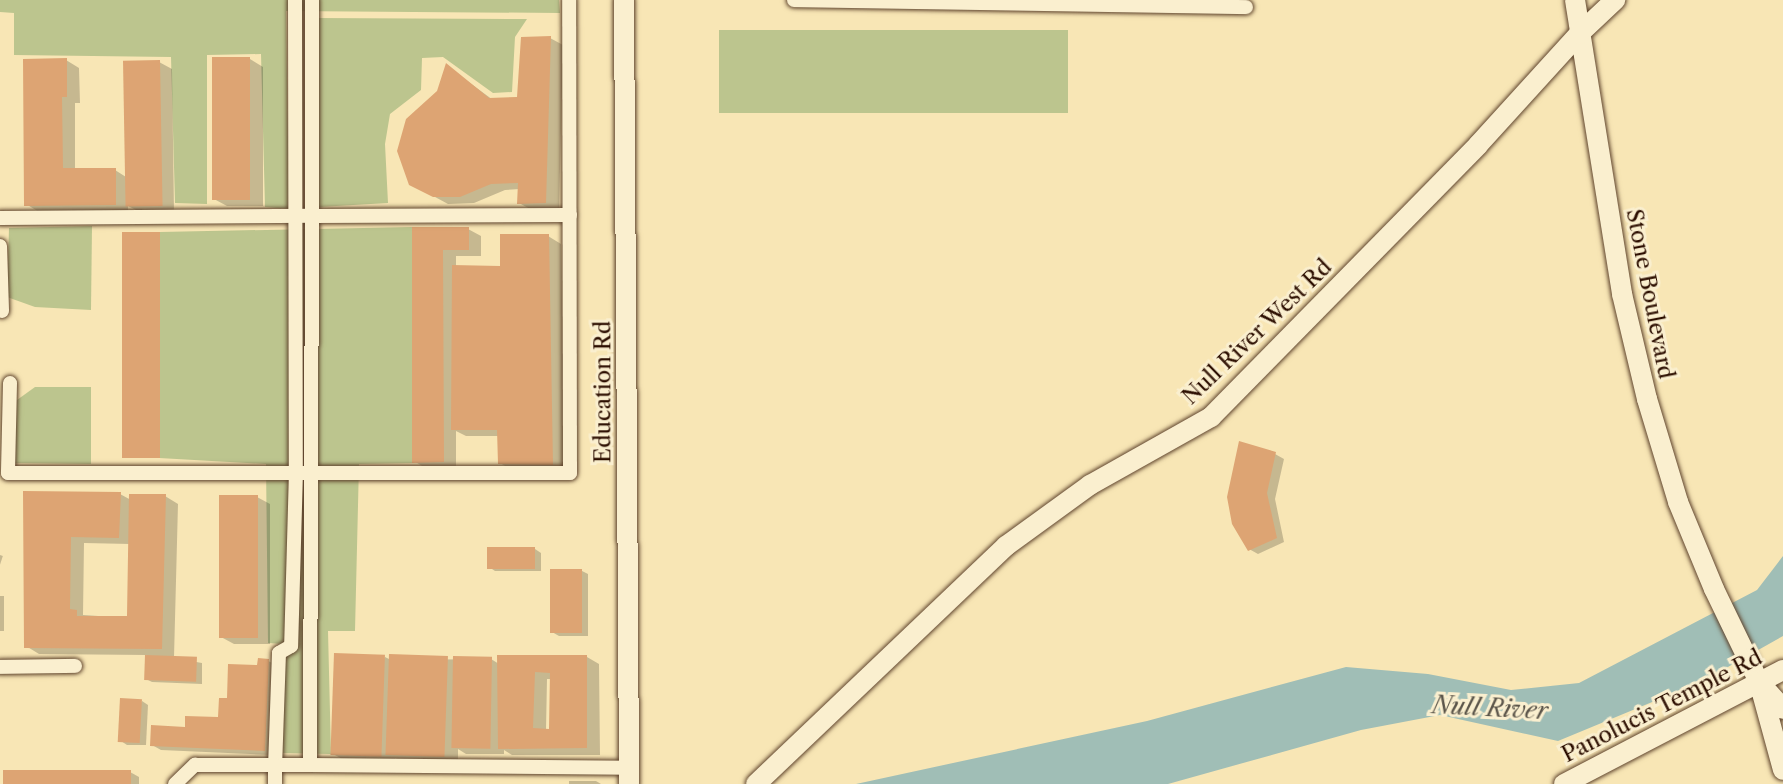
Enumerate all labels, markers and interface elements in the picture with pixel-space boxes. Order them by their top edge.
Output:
street label: Stone Boulevard [1621,207,1679,381]
street label: Null River West Rd [1176,254,1338,410]
street label: Education Rd [590,321,616,463]
street label: Panolucis Temple Rd [1557,644,1767,768]
water label: Null River [1431,691,1549,725]

